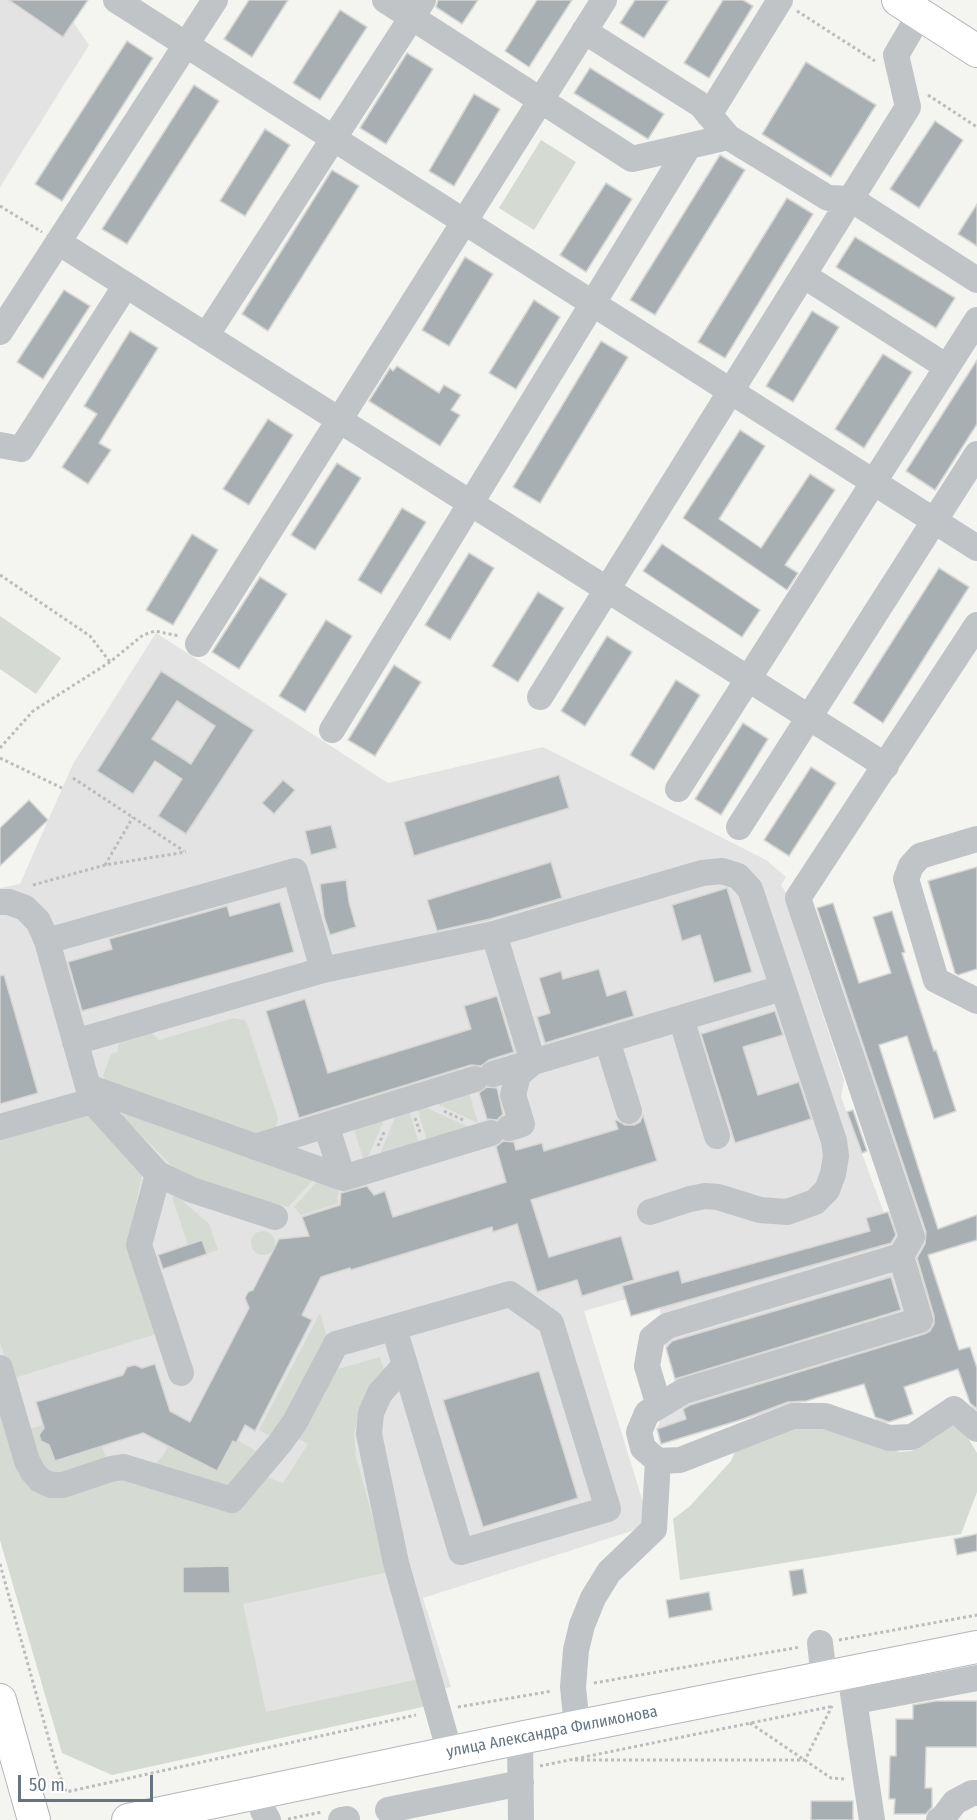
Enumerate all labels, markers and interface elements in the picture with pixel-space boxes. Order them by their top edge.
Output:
street label: улица Александра Филимонова [445,1702,659,1762]
scale bar [21,1763,156,1801]
text: 50 m [29,1774,65,1796]

